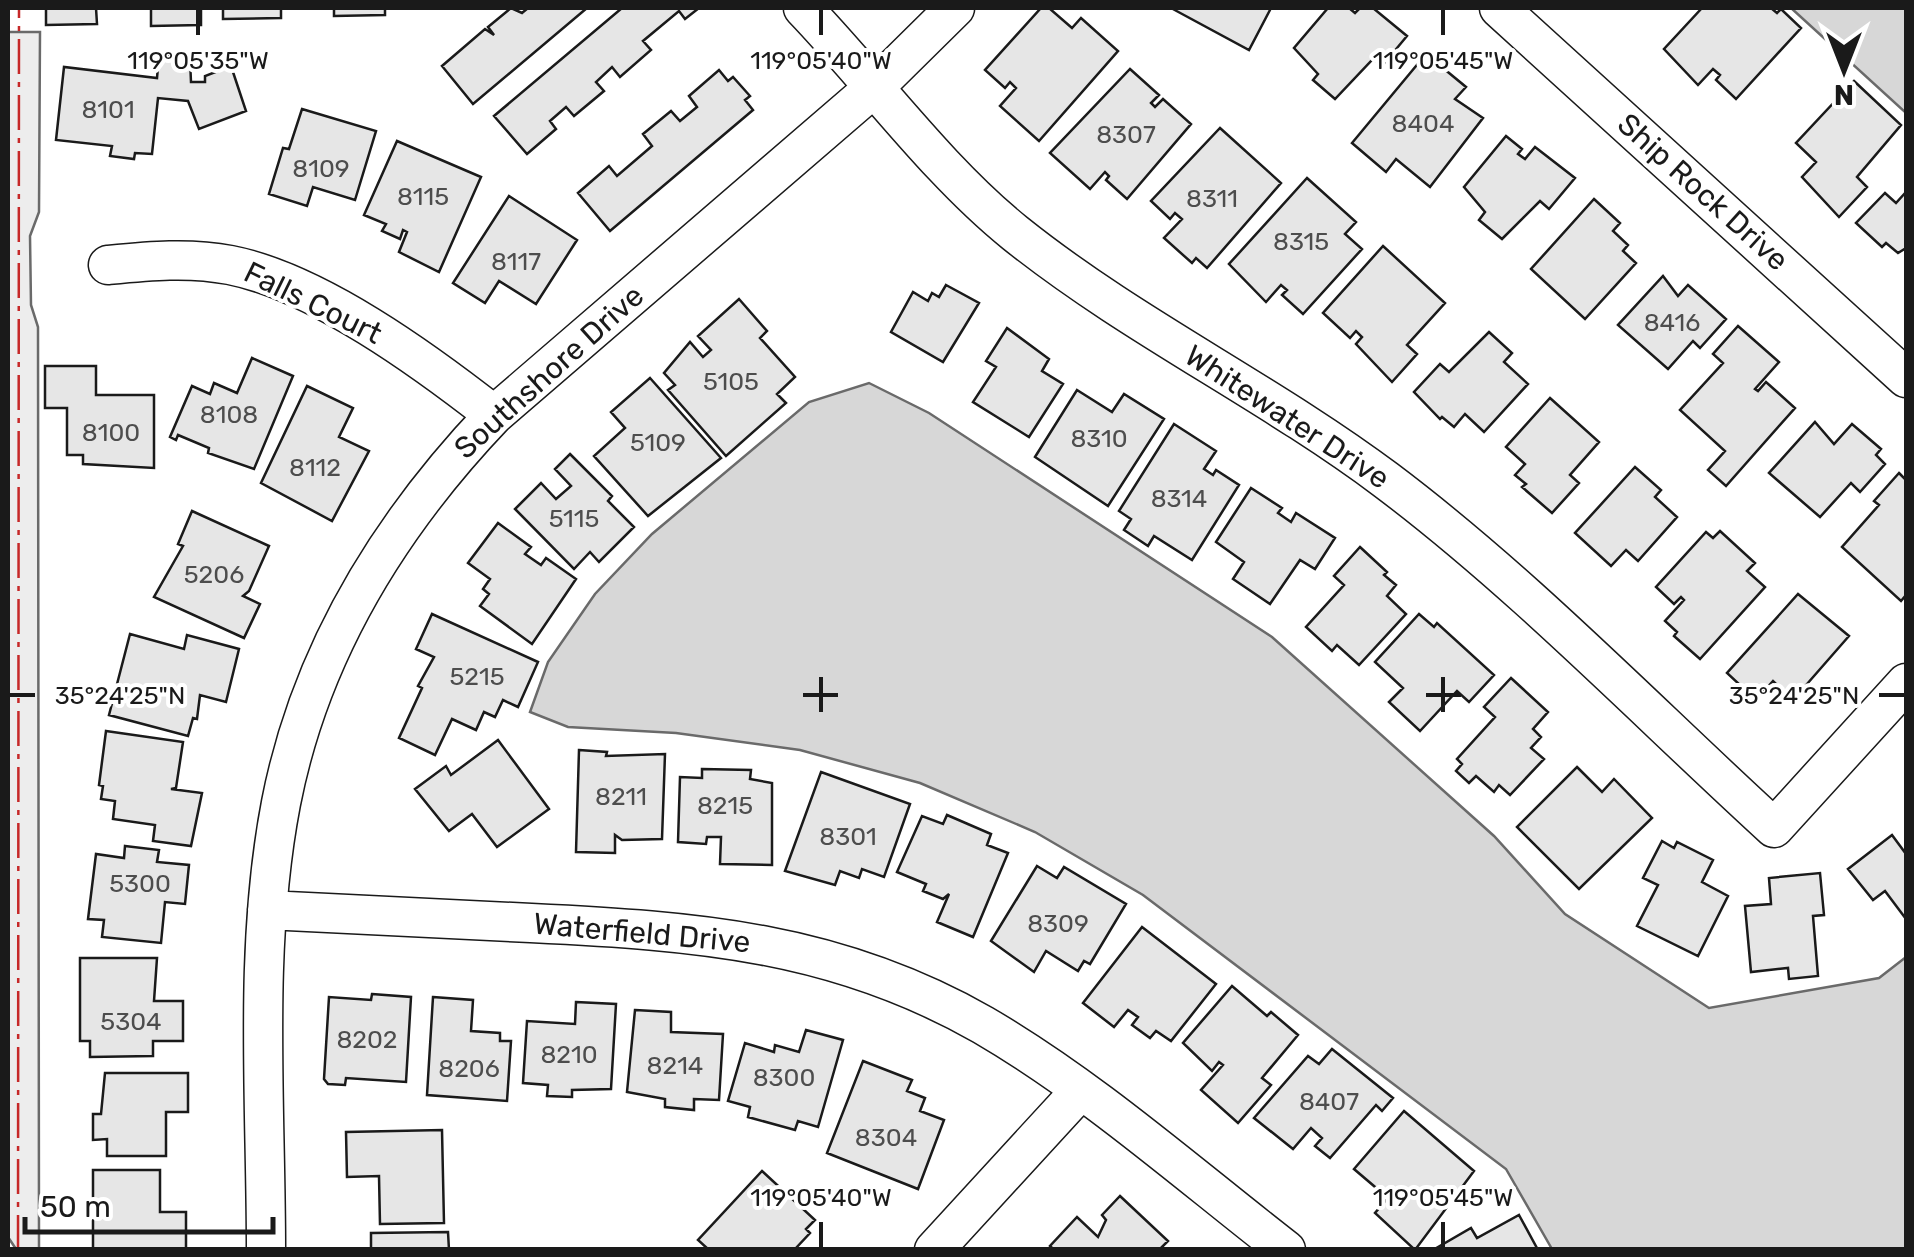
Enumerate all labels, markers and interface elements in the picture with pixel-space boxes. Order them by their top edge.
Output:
north arrow [1794,20,1894,120]
text: 119°05'35"W [127,46,269,75]
text: 119°05'40"W [750,46,892,75]
text: 119°05'45"W [1373,46,1513,75]
text: N [1834,78,1854,111]
house number: 8101 [81,95,135,124]
street label: Ship Rock Drive [1610,106,1796,278]
house number: 8404 [1392,109,1454,138]
house number: 8307 [1096,120,1156,149]
house number: 8109 [292,154,350,183]
house number: 8115 [397,182,449,211]
house number: 8311 [1186,184,1238,213]
house number: 8315 [1273,227,1329,256]
house number: 8117 [491,247,541,276]
street label: Falls Court [238,254,388,352]
street label: Southshore Drive [447,278,651,466]
house number: 8416 [1644,308,1700,337]
street label: Whitewater Drive [1178,338,1396,496]
house number: 5105 [703,367,759,396]
house number: 8108 [200,400,258,429]
house number: 8100 [82,418,140,447]
house number: 8310 [1070,424,1128,453]
house number: 5109 [630,428,686,457]
house number: 8112 [289,453,341,482]
house number: 8314 [1151,484,1207,513]
house number: 5115 [549,504,599,533]
house number: 5206 [184,560,244,589]
house number: 5215 [449,662,505,691]
text: 35°24'25"N [55,681,185,710]
text: 35°24'25"N [1729,681,1859,710]
house number: 8211 [595,782,647,811]
house number: 8215 [697,791,753,820]
house number: 8301 [819,822,877,851]
house number: 5300 [109,869,171,898]
street label: Waterfield Drive [532,906,752,960]
house number: 8309 [1027,909,1089,938]
house number: 5304 [100,1007,162,1036]
house number: 8202 [336,1025,398,1054]
house number: 8210 [540,1040,598,1069]
house number: 8214 [647,1051,703,1080]
house number: 8206 [438,1054,500,1083]
house number: 8300 [753,1063,815,1092]
house number: 8407 [1299,1087,1359,1116]
house number: 8304 [855,1123,917,1152]
scale bar [25,1172,272,1234]
text: 119°05'40"W [750,1183,892,1212]
text: 119°05'45"W [1373,1183,1513,1212]
text: 50 m [40,1189,111,1225]

